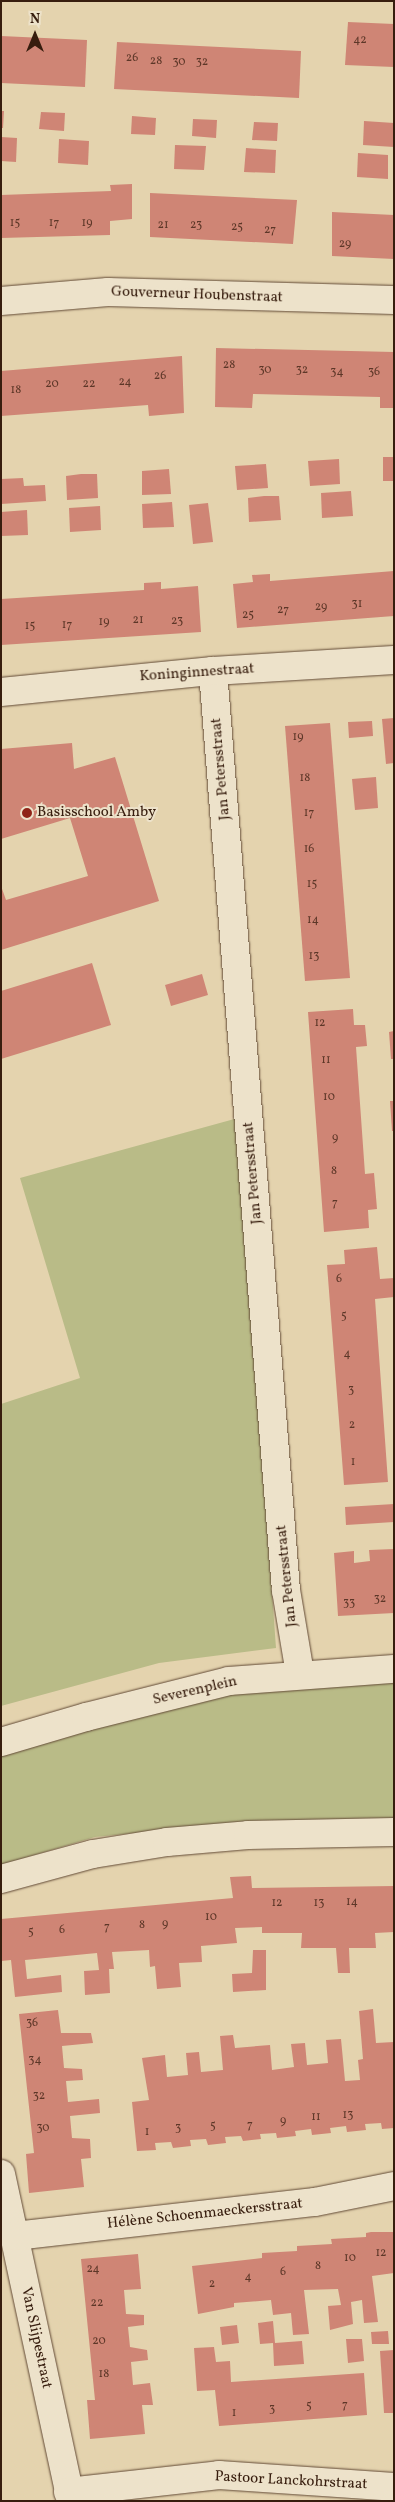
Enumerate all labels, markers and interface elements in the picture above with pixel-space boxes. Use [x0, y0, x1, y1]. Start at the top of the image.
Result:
north arrow [10, 10, 60, 60]
text: N [30, 10, 40, 29]
house number: 42 [353, 34, 367, 48]
house number: 26 [126, 52, 138, 66]
house number: 28 [150, 55, 162, 69]
house number: 30 [172, 56, 186, 70]
house number: 32 [196, 56, 208, 70]
house number: 15 [10, 217, 20, 231]
house number: 17 [49, 217, 59, 231]
house number: 19 [82, 217, 92, 231]
house number: 21 [157, 219, 169, 233]
house number: 23 [190, 219, 202, 233]
house number: 25 [231, 221, 243, 235]
house number: 27 [264, 224, 276, 238]
house number: 29 [339, 238, 351, 252]
street label: Gouverneur Houbenstraat [111, 283, 283, 307]
house number: 28 [223, 359, 235, 373]
house number: 30 [258, 364, 272, 378]
house number: 32 [296, 364, 308, 378]
house number: 34 [330, 366, 344, 380]
house number: 36 [368, 366, 380, 380]
house number: 26 [154, 370, 166, 384]
house number: 24 [118, 376, 132, 390]
house number: 20 [45, 378, 59, 392]
house number: 22 [83, 378, 95, 392]
house number: 18 [11, 384, 21, 398]
house number: 31 [352, 598, 362, 612]
house number: 29 [315, 601, 327, 615]
house number: 27 [277, 604, 289, 618]
house number: 25 [242, 609, 254, 623]
house number: 21 [132, 614, 144, 628]
house number: 23 [171, 615, 183, 629]
house number: 19 [99, 616, 109, 630]
house number: 17 [62, 619, 72, 633]
house number: 15 [25, 620, 35, 634]
street label: Koninginnestraat [139, 660, 255, 686]
street label: Jan Petersstraat [208, 717, 234, 821]
house number: 19 [293, 731, 303, 745]
house number: 18 [300, 772, 310, 786]
place label: Basisschool Amby [37, 804, 156, 822]
marker: Basisschool Amby [21, 807, 33, 819]
house number: 17 [304, 807, 314, 821]
house number: 16 [304, 843, 314, 857]
house number: 15 [307, 878, 317, 892]
house number: 14 [307, 914, 319, 928]
house number: 13 [309, 950, 319, 964]
house number: 12 [314, 1017, 326, 1031]
house number: 11 [321, 1054, 331, 1068]
house number: 10 [323, 1091, 335, 1105]
street label: Jan Petersstraat [240, 1121, 266, 1225]
house number: 9 [332, 1132, 338, 1146]
house number: 8 [331, 1165, 337, 1179]
house number: 7 [332, 1197, 338, 1211]
house number: 6 [336, 1273, 342, 1287]
house number: 5 [341, 1310, 347, 1324]
house number: 4 [343, 1348, 351, 1362]
house number: 3 [348, 1384, 354, 1398]
house number: 2 [349, 1419, 355, 1433]
house number: 1 [351, 1456, 355, 1470]
street label: Jan Petersstraat [273, 1524, 301, 1628]
house number: 32 [374, 1593, 386, 1607]
house number: 33 [343, 1597, 355, 1611]
street label: Severenplein [151, 1673, 239, 1709]
house number: 14 [346, 1896, 358, 1910]
house number: 12 [271, 1897, 283, 1911]
house number: 13 [314, 1897, 324, 1911]
house number: 10 [205, 1911, 217, 1925]
house number: 9 [162, 1918, 168, 1932]
house number: 8 [139, 1919, 145, 1933]
house number: 7 [104, 1921, 110, 1935]
house number: 6 [59, 1924, 65, 1938]
house number: 5 [28, 1926, 34, 1940]
house number: 36 [26, 2017, 38, 2031]
house number: 34 [28, 2054, 42, 2068]
house number: 32 [33, 2090, 45, 2104]
house number: 13 [343, 2109, 353, 2123]
house number: 11 [311, 2111, 321, 2125]
house number: 9 [280, 2115, 286, 2129]
house number: 7 [247, 2119, 253, 2133]
house number: 5 [210, 2120, 216, 2134]
house number: 30 [36, 2122, 50, 2136]
house number: 3 [175, 2122, 181, 2136]
house number: 1 [145, 2126, 149, 2140]
street label: Hélène Schoenmaeckersstraat [106, 2195, 304, 2233]
house number: 12 [375, 2247, 387, 2261]
house number: 10 [344, 2252, 356, 2266]
house number: 8 [315, 2260, 321, 2274]
house number: 24 [86, 2263, 100, 2277]
house number: 6 [280, 2266, 286, 2280]
house number: 4 [244, 2271, 252, 2285]
house number: 2 [209, 2278, 215, 2292]
street label: Van Slijpestraat [16, 2286, 56, 2390]
house number: 22 [91, 2297, 103, 2311]
house number: 20 [92, 2335, 106, 2349]
house number: 18 [99, 2368, 109, 2382]
house number: 7 [342, 2399, 348, 2413]
house number: 5 [306, 2400, 312, 2414]
house number: 3 [269, 2403, 275, 2417]
house number: 1 [232, 2407, 236, 2421]
street label: Pastoor Lanckohrstraat [214, 2468, 368, 2494]

